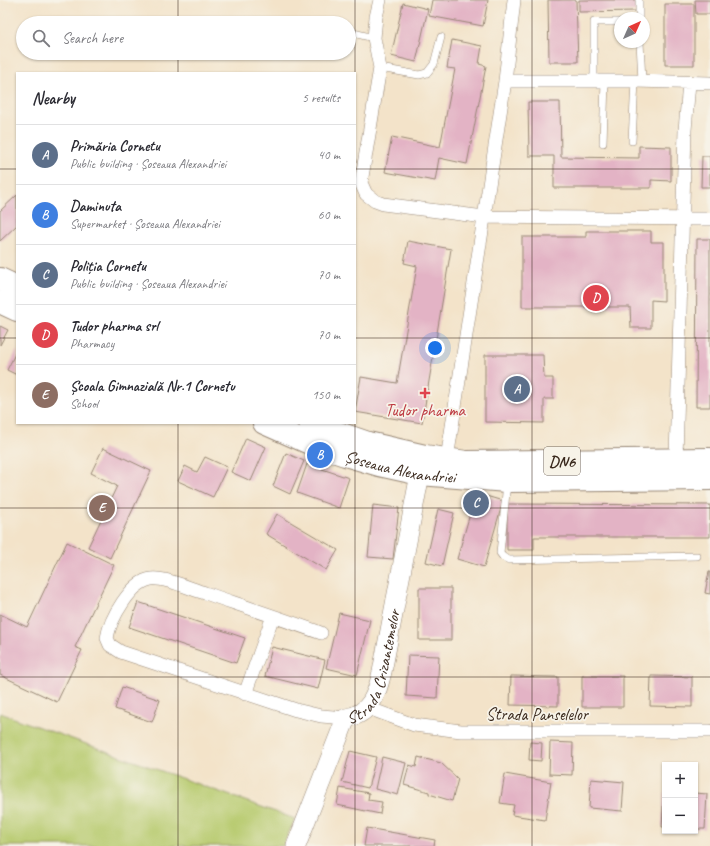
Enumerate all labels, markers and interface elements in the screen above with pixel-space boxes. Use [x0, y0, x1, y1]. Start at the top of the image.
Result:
north arrow [614, 12, 650, 48]
search box [16, 16, 356, 60]
icon: search [30, 27, 52, 49]
text: Search here [62, 29, 123, 48]
text: Nearby [32, 88, 75, 109]
text: 5 results [302, 90, 340, 106]
text: Primăria Cornetu [70, 137, 160, 156]
text: A [42, 147, 48, 163]
text: 40 m [318, 147, 340, 163]
text: Public building · Șoseaua Alexandriei [70, 156, 226, 172]
text: Daminuta [70, 197, 121, 216]
text: B [42, 207, 48, 223]
text: 60 m [318, 207, 340, 223]
text: Supermarket · Șoseaua Alexandriei [70, 216, 220, 232]
text: Poliția Cornetu [70, 257, 146, 276]
text: C [42, 267, 48, 283]
text: 70 m [318, 267, 340, 283]
text: Public building · Șoseaua Alexandriei [70, 276, 226, 292]
pin: D [583, 283, 609, 313]
text: Tudor pharma srl [70, 317, 158, 336]
text: D [41, 327, 49, 343]
text: 70 m [318, 327, 340, 343]
text: Pharmacy [70, 336, 114, 352]
your location [425, 338, 445, 358]
pin: A [504, 374, 530, 404]
text: Școala Gimnazială Nr.1 Cornetu [70, 377, 235, 396]
text: E [42, 387, 48, 403]
text: 150 m [312, 387, 340, 403]
marker: Tudor pharma [420, 388, 430, 398]
text: School [70, 396, 98, 412]
place label: Tudor pharma [385, 400, 466, 421]
pin: B [307, 440, 333, 470]
street label: Șoseaua Alexandriei [342, 446, 458, 488]
road number: DN6 [544, 447, 580, 475]
pin: C [463, 488, 489, 518]
pin: E [89, 493, 115, 523]
street label: Strada Crizantemelor [344, 606, 405, 729]
street label: Strada Panselelor [486, 704, 590, 725]
map controls [662, 762, 698, 834]
button: + [662, 762, 698, 798]
button: − [662, 798, 698, 834]

